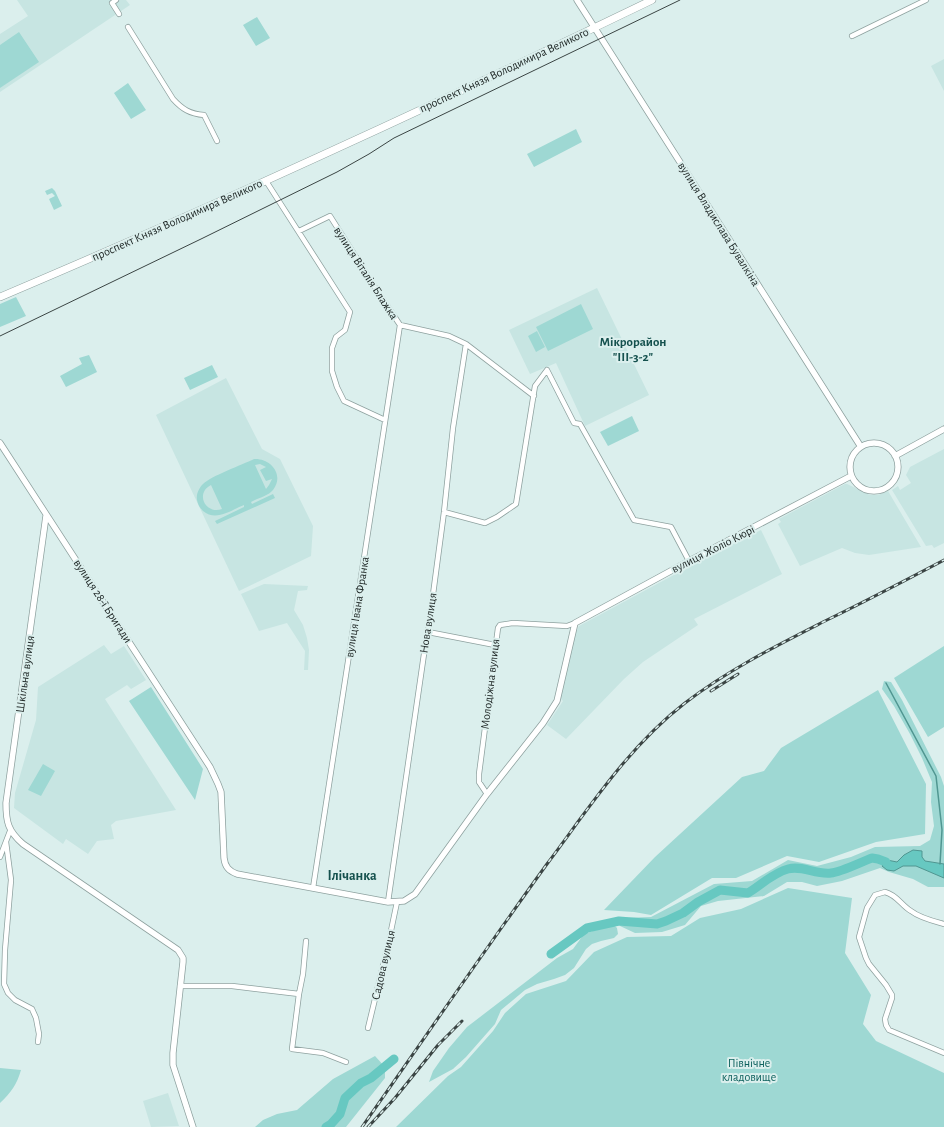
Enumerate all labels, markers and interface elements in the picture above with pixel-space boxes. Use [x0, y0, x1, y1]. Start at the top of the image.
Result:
street label: проспект Князя Володимира Великого [418, 25, 591, 115]
street label: вулиця Владислава Бувалкіна [675, 160, 762, 289]
street label: проспект Князя Володимира Великого [90, 177, 264, 263]
street label: вулиця Віталія Блажка [331, 225, 401, 322]
district label: Мікрорайон "ІІІ-3-2" [600, 336, 666, 364]
street label: вулиця Жоліо Кюрі [670, 523, 757, 576]
street label: вулиця Івана Франка [343, 555, 372, 658]
street label: вулиця 28-ї Бригади [71, 557, 134, 645]
street label: Нова вулиця [417, 592, 440, 654]
street label: Шкільна вулиця [14, 635, 37, 714]
street label: Молодіжна вулиця [478, 638, 503, 730]
district label: Ілічанка [327, 869, 377, 883]
street label: Садова вулиця [369, 929, 398, 1001]
park label: Північне кладовище [722, 1057, 776, 1083]

